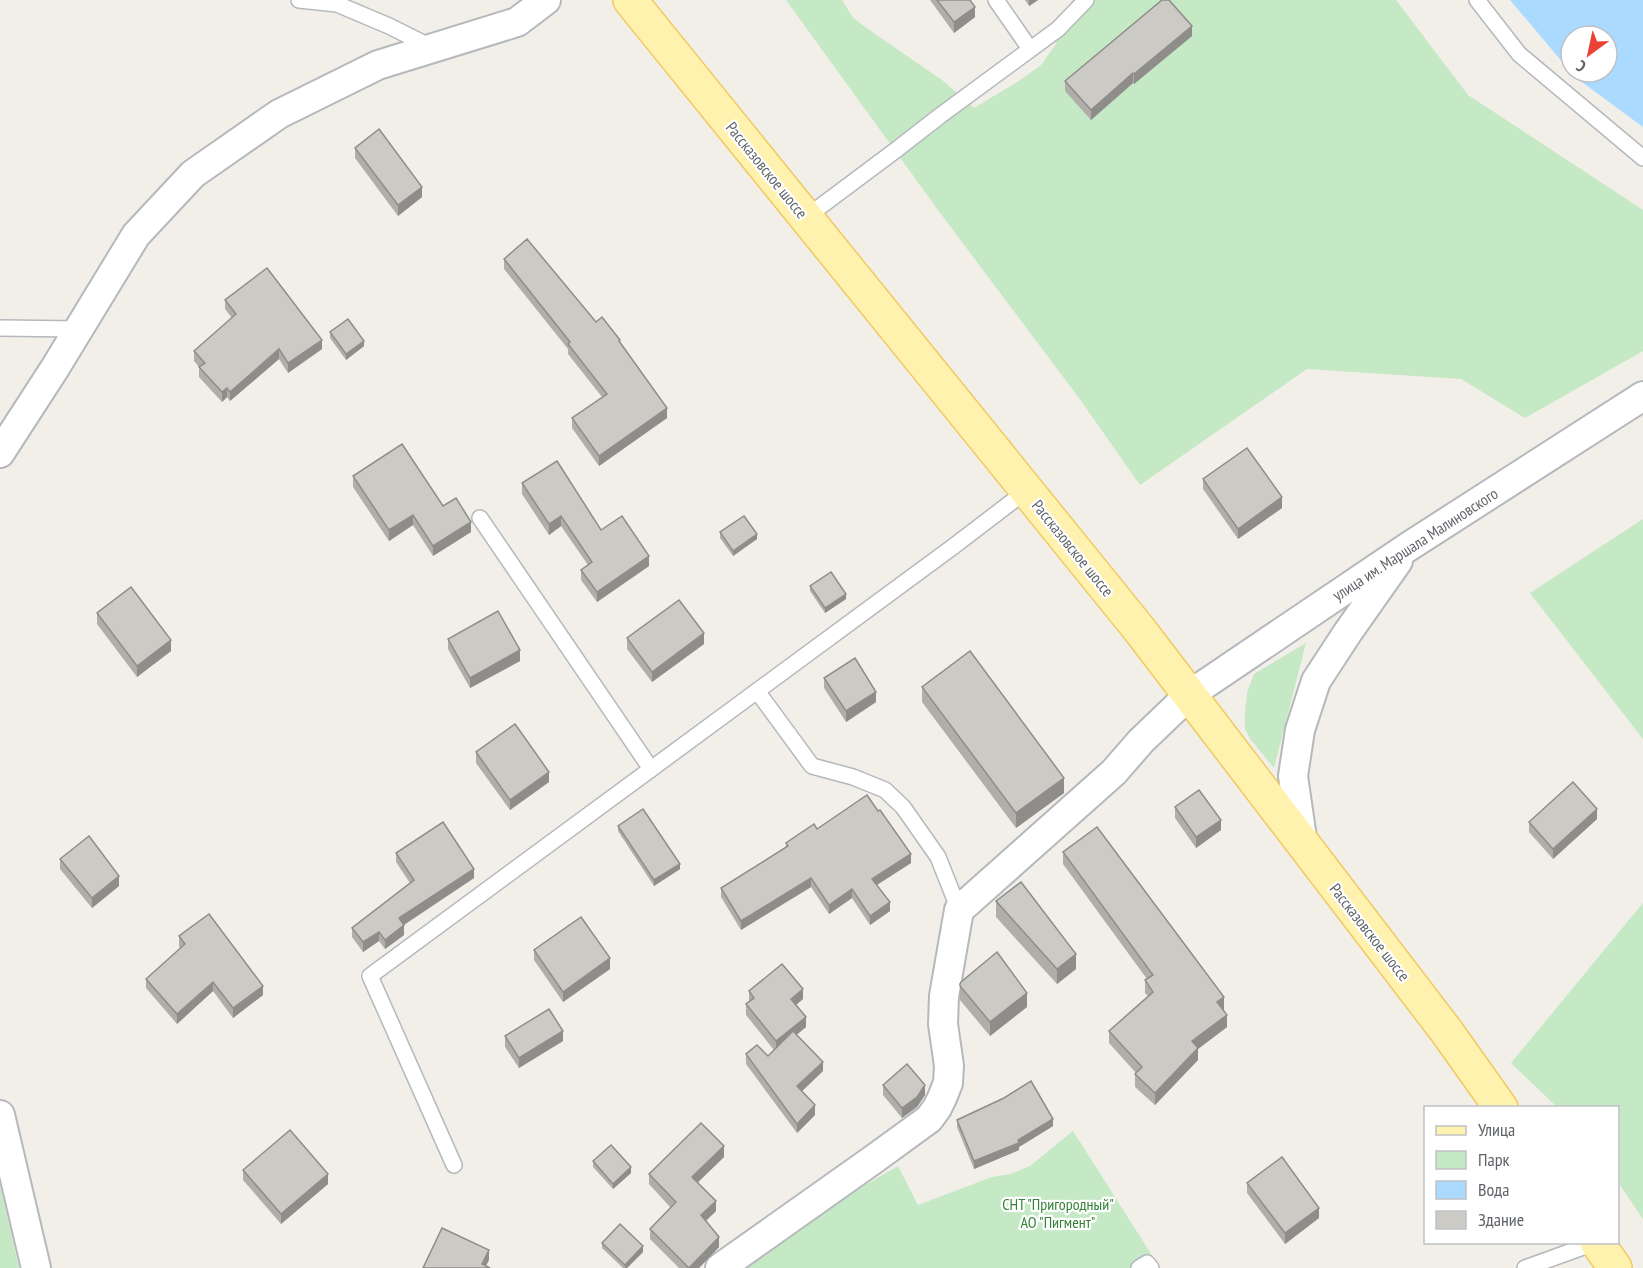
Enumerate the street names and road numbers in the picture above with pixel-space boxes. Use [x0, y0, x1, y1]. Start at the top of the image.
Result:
street label: Рассказовское шоссе [722, 118, 812, 222]
street label: улица им. Маршала Малиновского [1329, 483, 1501, 605]
street label: Рассказовское шоссе [1028, 496, 1118, 600]
street label: Рассказовское шоссе [1326, 879, 1414, 985]

